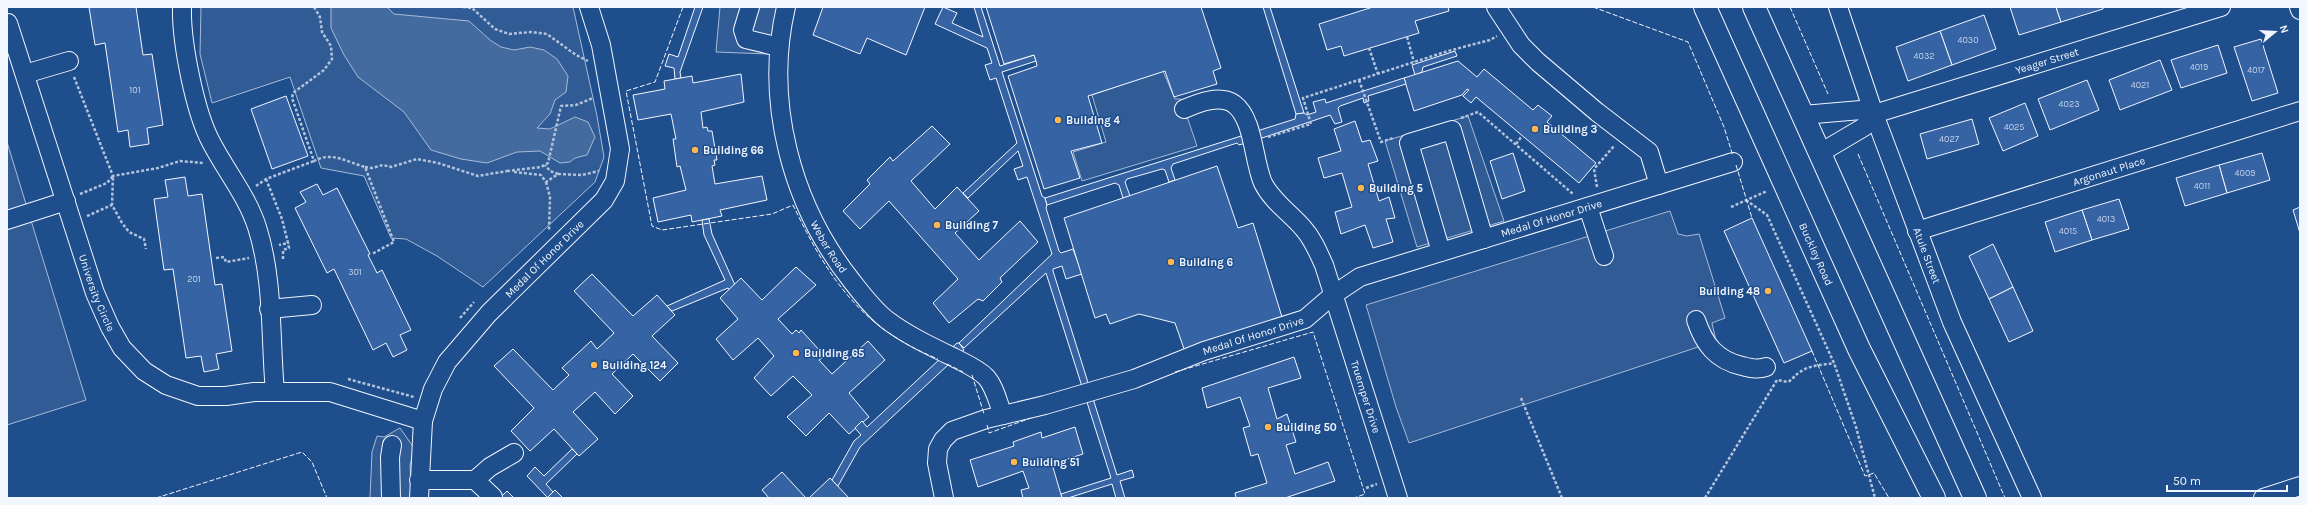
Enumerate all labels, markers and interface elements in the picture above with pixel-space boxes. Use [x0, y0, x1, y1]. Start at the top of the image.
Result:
north arrow [2255, 12, 2295, 52]
text: N [2277, 23, 2291, 35]
house number: 4030 [1957, 35, 1979, 45]
street label: Yeager Street [2014, 45, 2080, 77]
house number: 4032 [1914, 51, 1934, 61]
house number: 4019 [2190, 62, 2208, 72]
house number: 4017 [2247, 65, 2266, 75]
house number: 4021 [2131, 80, 2149, 90]
house number: 101 [129, 85, 141, 95]
house number: 4023 [2059, 99, 2079, 109]
place label: Building 4 [1066, 114, 1120, 127]
marker: Building 4 [1053, 115, 1063, 125]
house number: 4025 [2004, 122, 2024, 132]
place label: Building 3 [1543, 123, 1597, 136]
marker: Building 3 [1530, 124, 1540, 134]
house number: 4027 [1939, 134, 1960, 144]
place label: Building 66 [703, 144, 764, 157]
marker: Building 66 [690, 145, 700, 155]
street label: Argonaut Place [2071, 154, 2147, 189]
house number: 4009 [2235, 168, 2255, 178]
house number: 4011 [2194, 181, 2210, 191]
place label: Building 5 [1369, 182, 1423, 195]
marker: Building 5 [1356, 183, 1366, 193]
street label: Medal Of Honor Drive [1499, 197, 1604, 240]
house number: 4013 [2097, 214, 2115, 224]
street label: Medal Of Honor Drive [503, 217, 587, 301]
street label: Weber Road [808, 219, 850, 276]
place label: Building 7 [945, 219, 998, 232]
marker: Building 7 [932, 220, 942, 230]
street label: Buckley Road [1796, 221, 1836, 288]
street label: Atule Street [1910, 226, 1943, 285]
house number: 4015 [2059, 226, 2077, 236]
street label: University Circle [76, 253, 117, 334]
place label: Building 6 [1179, 256, 1233, 269]
marker: Building 6 [1166, 257, 1176, 267]
house number: 301 [348, 267, 362, 277]
house number: 201 [187, 274, 201, 284]
place label: Building 48 [1699, 285, 1760, 298]
marker: Building 48 [1763, 286, 1773, 296]
street label: Medal Of Honor Drive [1201, 314, 1306, 358]
place label: Building 65 [804, 347, 864, 360]
marker: Building 65 [791, 348, 801, 358]
place label: Building 124 [602, 359, 667, 372]
street label: Truemper Drive [1348, 359, 1383, 435]
marker: Building 124 [589, 360, 599, 370]
place label: Building 50 [1276, 421, 1337, 434]
marker: Building 50 [1263, 422, 1273, 432]
place label: Building 51 [1022, 456, 1080, 469]
marker: Building 51 [1009, 457, 1019, 467]
scale bar [2167, 467, 2287, 493]
text: 50 m [2173, 474, 2201, 488]

